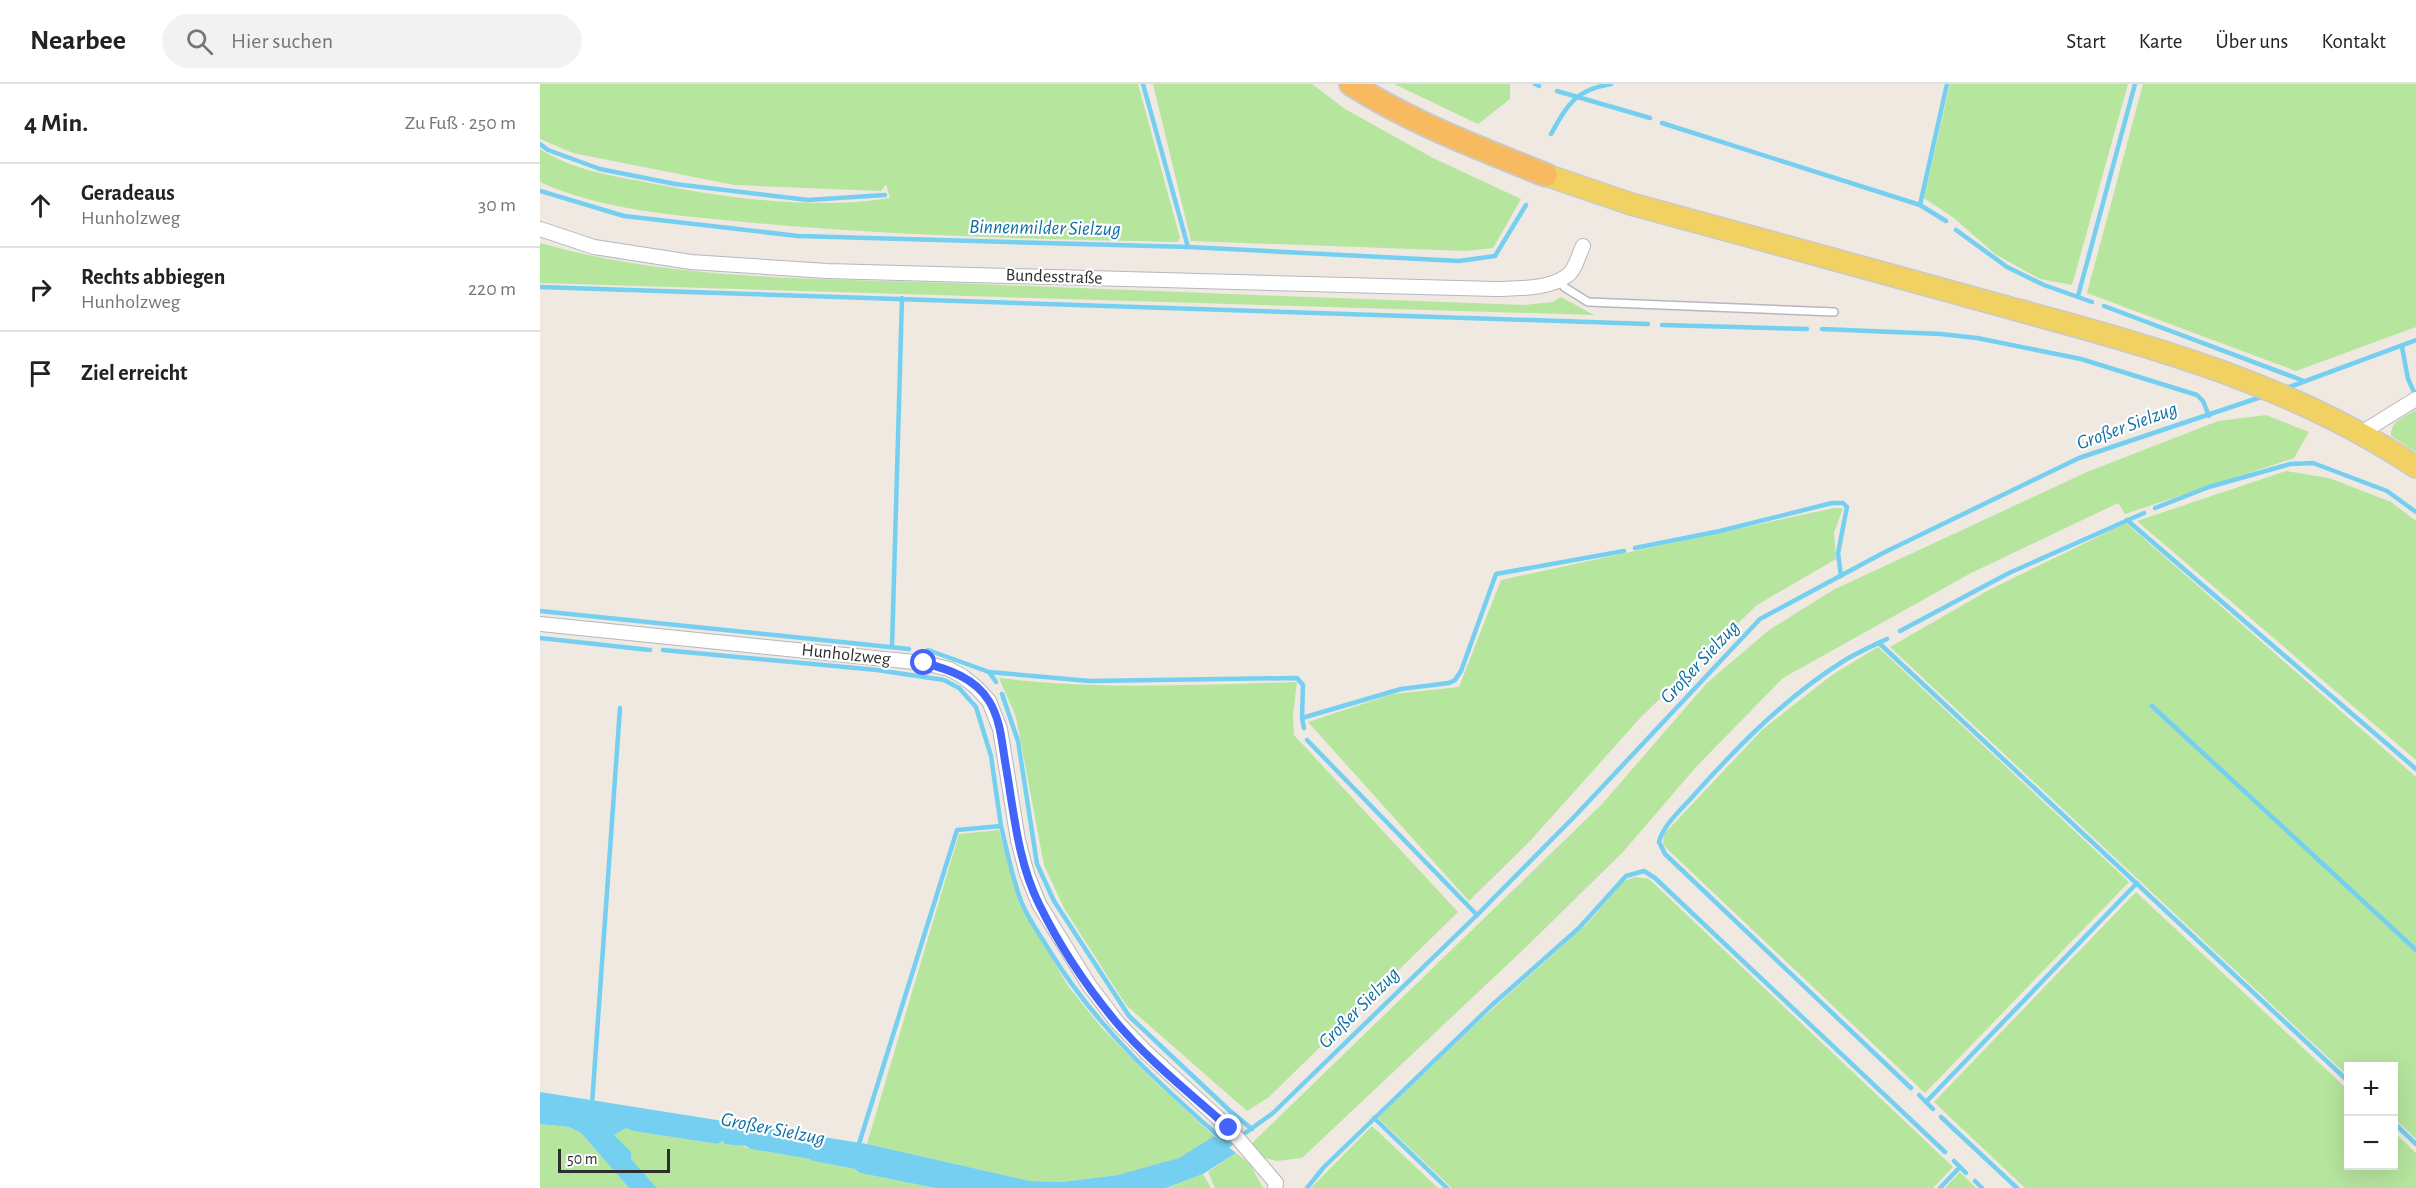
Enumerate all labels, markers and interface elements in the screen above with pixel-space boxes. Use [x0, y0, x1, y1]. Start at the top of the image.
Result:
search box [162, 14, 582, 68]
icon: search [183, 25, 216, 58]
text: Nearbee [30, 27, 126, 55]
text: Hier suchen [231, 30, 333, 52]
text: Start [2066, 31, 2106, 52]
text: Karte [2139, 31, 2182, 52]
text: Über uns [2215, 31, 2288, 52]
text: Kontakt [2321, 31, 2386, 52]
text: 4 Min. [24, 110, 88, 136]
text: Zu Fuß · 250 m [405, 113, 516, 133]
text: Geradeaus [81, 182, 175, 204]
icon: ahead [24, 189, 57, 222]
text: 30 m [478, 195, 516, 215]
text: Hunholzweg [81, 208, 180, 228]
water label: Binnenmilder Sielzug [969, 217, 1121, 239]
text: Rechts abbiegen [81, 266, 225, 288]
street label: Bundesstraße [1005, 266, 1103, 288]
icon: right [24, 273, 57, 306]
text: 220 m [468, 279, 516, 299]
text: Hunholzweg [81, 292, 180, 312]
icon: arrive [24, 357, 57, 390]
text: Ziel erreicht [81, 362, 188, 384]
water label: Großer Sielzug [2074, 399, 2180, 453]
water label: Großer Sielzug [1657, 617, 1743, 707]
street label: Hunholzweg [801, 641, 892, 669]
route start [910, 649, 936, 675]
water label: Großer Sielzug [1315, 964, 1403, 1052]
map controls [2344, 1062, 2398, 1170]
button: + [2344, 1062, 2398, 1116]
water label: Großer Sielzug [719, 1109, 827, 1149]
route end [1215, 1114, 1241, 1140]
button: − [2344, 1116, 2398, 1170]
scale bar [558, 1146, 670, 1174]
text: 50 m [567, 1151, 598, 1167]

